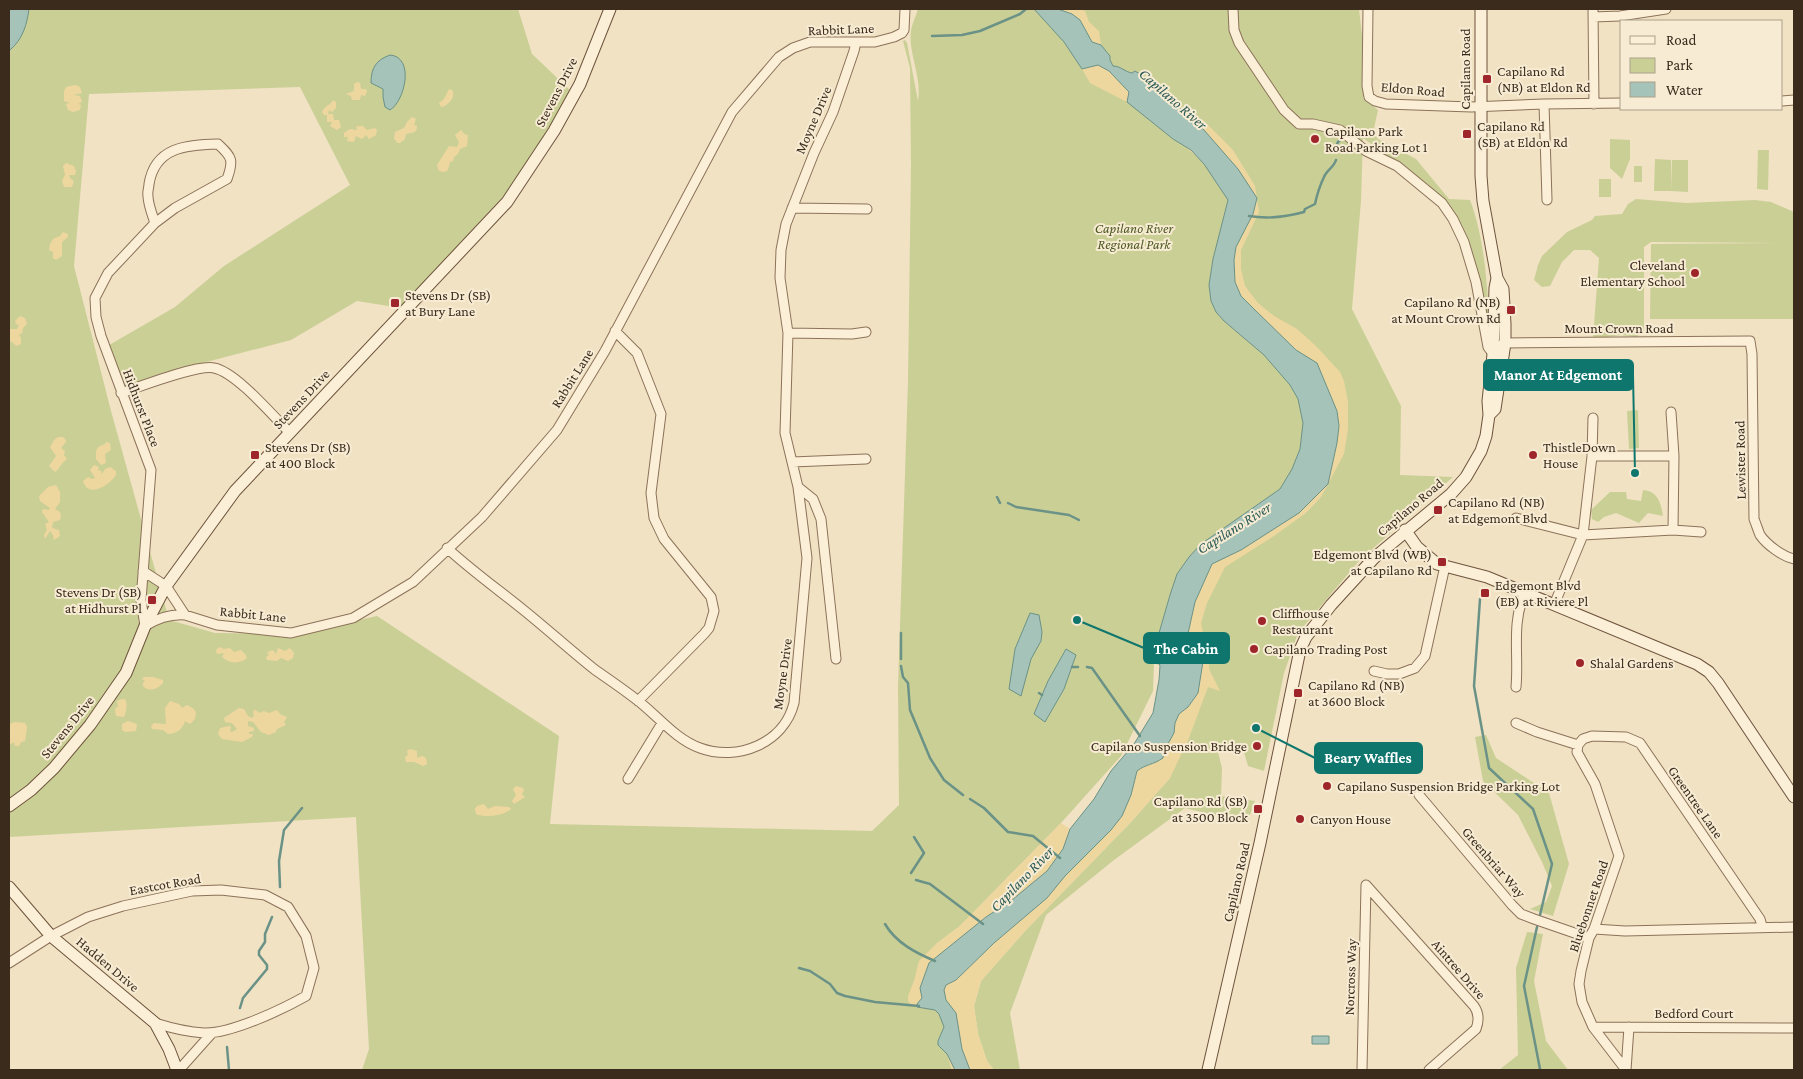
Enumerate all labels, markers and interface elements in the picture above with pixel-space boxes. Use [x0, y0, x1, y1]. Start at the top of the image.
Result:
street label: Rabbit Lane [807, 20, 875, 38]
legend [1620, 20, 1783, 110]
street label: Capilano Road [1457, 28, 1473, 110]
text: Road [1666, 32, 1697, 48]
street label: Stevens Drive [532, 55, 580, 129]
text: Park [1666, 57, 1693, 73]
place label: Capilano Rd (NB) at Eldon Rd [1497, 63, 1591, 96]
water label: Capilano River [1135, 65, 1210, 134]
marker: Capilano Rd (NB) at Eldon Rd [1481, 73, 1493, 85]
street label: Eldon Road [1380, 78, 1446, 100]
text: Water [1666, 82, 1703, 98]
street label: Moyne Drive [792, 84, 834, 156]
place label: Capilano Rd (SB) at Eldon Rd [1477, 118, 1569, 151]
place label: Capilano Park Road Parking Lot 1 [1325, 123, 1428, 155]
marker: Capilano Rd (SB) at Eldon Rd [1461, 128, 1473, 140]
marker: Capilano Park Road Parking Lot 1 [1309, 133, 1321, 145]
park label: Capilano River Regional Park [1095, 220, 1174, 252]
place label: Cleveland Elementary School [1580, 257, 1686, 289]
marker: Cleveland Elementary School [1689, 267, 1701, 279]
place label: Stevens Dr (SB) at Bury Lane [405, 287, 491, 319]
place label: Capilano Rd (NB) at Mount Crown Rd [1391, 294, 1502, 326]
marker: Stevens Dr (SB) at Bury Lane [389, 297, 401, 309]
marker: Capilano Rd (NB) at Mount Crown Rd [1505, 304, 1517, 316]
street label: Mount Crown Road [1564, 320, 1674, 336]
street label: Rabbit Lane [548, 346, 596, 410]
callout: Manor At Edgemont [1484, 360, 1633, 390]
street label: Stevens Drive [269, 366, 333, 432]
street label: Hidhurst Place [120, 367, 164, 449]
text: Manor At Edgemont [1494, 367, 1623, 383]
street label: Lewister Road [1731, 420, 1749, 500]
place label: Stevens Dr (SB) at 400 Block [265, 439, 351, 471]
place label: ThistleDown House [1543, 439, 1616, 471]
marker: Stevens Dr (SB) at 400 Block [249, 449, 261, 461]
marker: ThistleDown House [1527, 449, 1539, 461]
street label: Capilano Road [1374, 474, 1447, 539]
place label: Capilano Rd (NB) at Edgemont Blvd [1448, 494, 1548, 526]
water label: Capilano River [1194, 499, 1275, 558]
marker: Capilano Rd (NB) at Edgemont Blvd [1432, 504, 1444, 516]
place label: Edgemont Blvd (WB) at Capilano Rd [1314, 546, 1433, 578]
marker: Edgemont Blvd (WB) at Capilano Rd [1436, 556, 1448, 568]
place label: Edgemont Blvd (EB) at Riviere Pl [1495, 577, 1589, 610]
place label: Stevens Dr (SB) at Hidhurst Pl [56, 584, 142, 616]
marker: Edgemont Blvd (EB) at Riviere Pl [1479, 587, 1491, 599]
marker: Stevens Dr (SB) at Hidhurst Pl [146, 594, 158, 606]
street label: Rabbit Lane [219, 603, 287, 625]
place label: Cliffhouse Restaurant [1272, 605, 1333, 637]
marker: Cliffhouse Restaurant [1256, 615, 1268, 627]
callout: The Cabin [1144, 633, 1229, 663]
street label: Moyne Drive [769, 637, 795, 711]
text: The Cabin [1154, 641, 1219, 657]
place label: Capilano Trading Post [1264, 641, 1388, 657]
marker: Capilano Trading Post [1248, 643, 1260, 655]
place label: Shalal Gardens [1590, 655, 1674, 671]
marker: Shalal Gardens [1574, 657, 1586, 669]
place label: Capilano Rd (NB) at 3600 Block [1308, 677, 1405, 709]
marker: Capilano Rd (NB) at 3600 Block [1292, 687, 1304, 699]
street label: Stevens Drive [37, 693, 97, 761]
place label: Capilano Suspension Bridge [1091, 738, 1247, 754]
marker: Capilano Suspension Bridge [1251, 740, 1263, 752]
callout: Beary Waffles [1315, 743, 1422, 773]
text: Beary Waffles [1324, 750, 1412, 766]
street label: Greentree Lane [1665, 763, 1727, 841]
place label: Capilano Suspension Bridge Parking Lot [1337, 778, 1560, 794]
marker: Capilano Suspension Bridge Parking Lot [1321, 780, 1333, 792]
place label: Capilano Rd (SB) at 3500 Block [1154, 793, 1248, 825]
marker: Capilano Rd (SB) at 3500 Block [1252, 803, 1264, 815]
place label: Canyon House [1310, 811, 1391, 827]
marker: Canyon House [1294, 813, 1306, 825]
street label: Greenbriar Way [1459, 823, 1529, 901]
street label: Capilano Road [1219, 840, 1253, 923]
water label: Capilano River [987, 843, 1058, 915]
street label: Bluebonnet Road [1565, 858, 1611, 954]
street label: Eastcot Road [128, 870, 203, 898]
street label: Hadden Drive [73, 933, 143, 995]
street label: Aintree Drive [1429, 936, 1489, 1002]
street label: Norcross Way [1341, 938, 1359, 1016]
street label: Bedford Court [1654, 1005, 1734, 1021]

